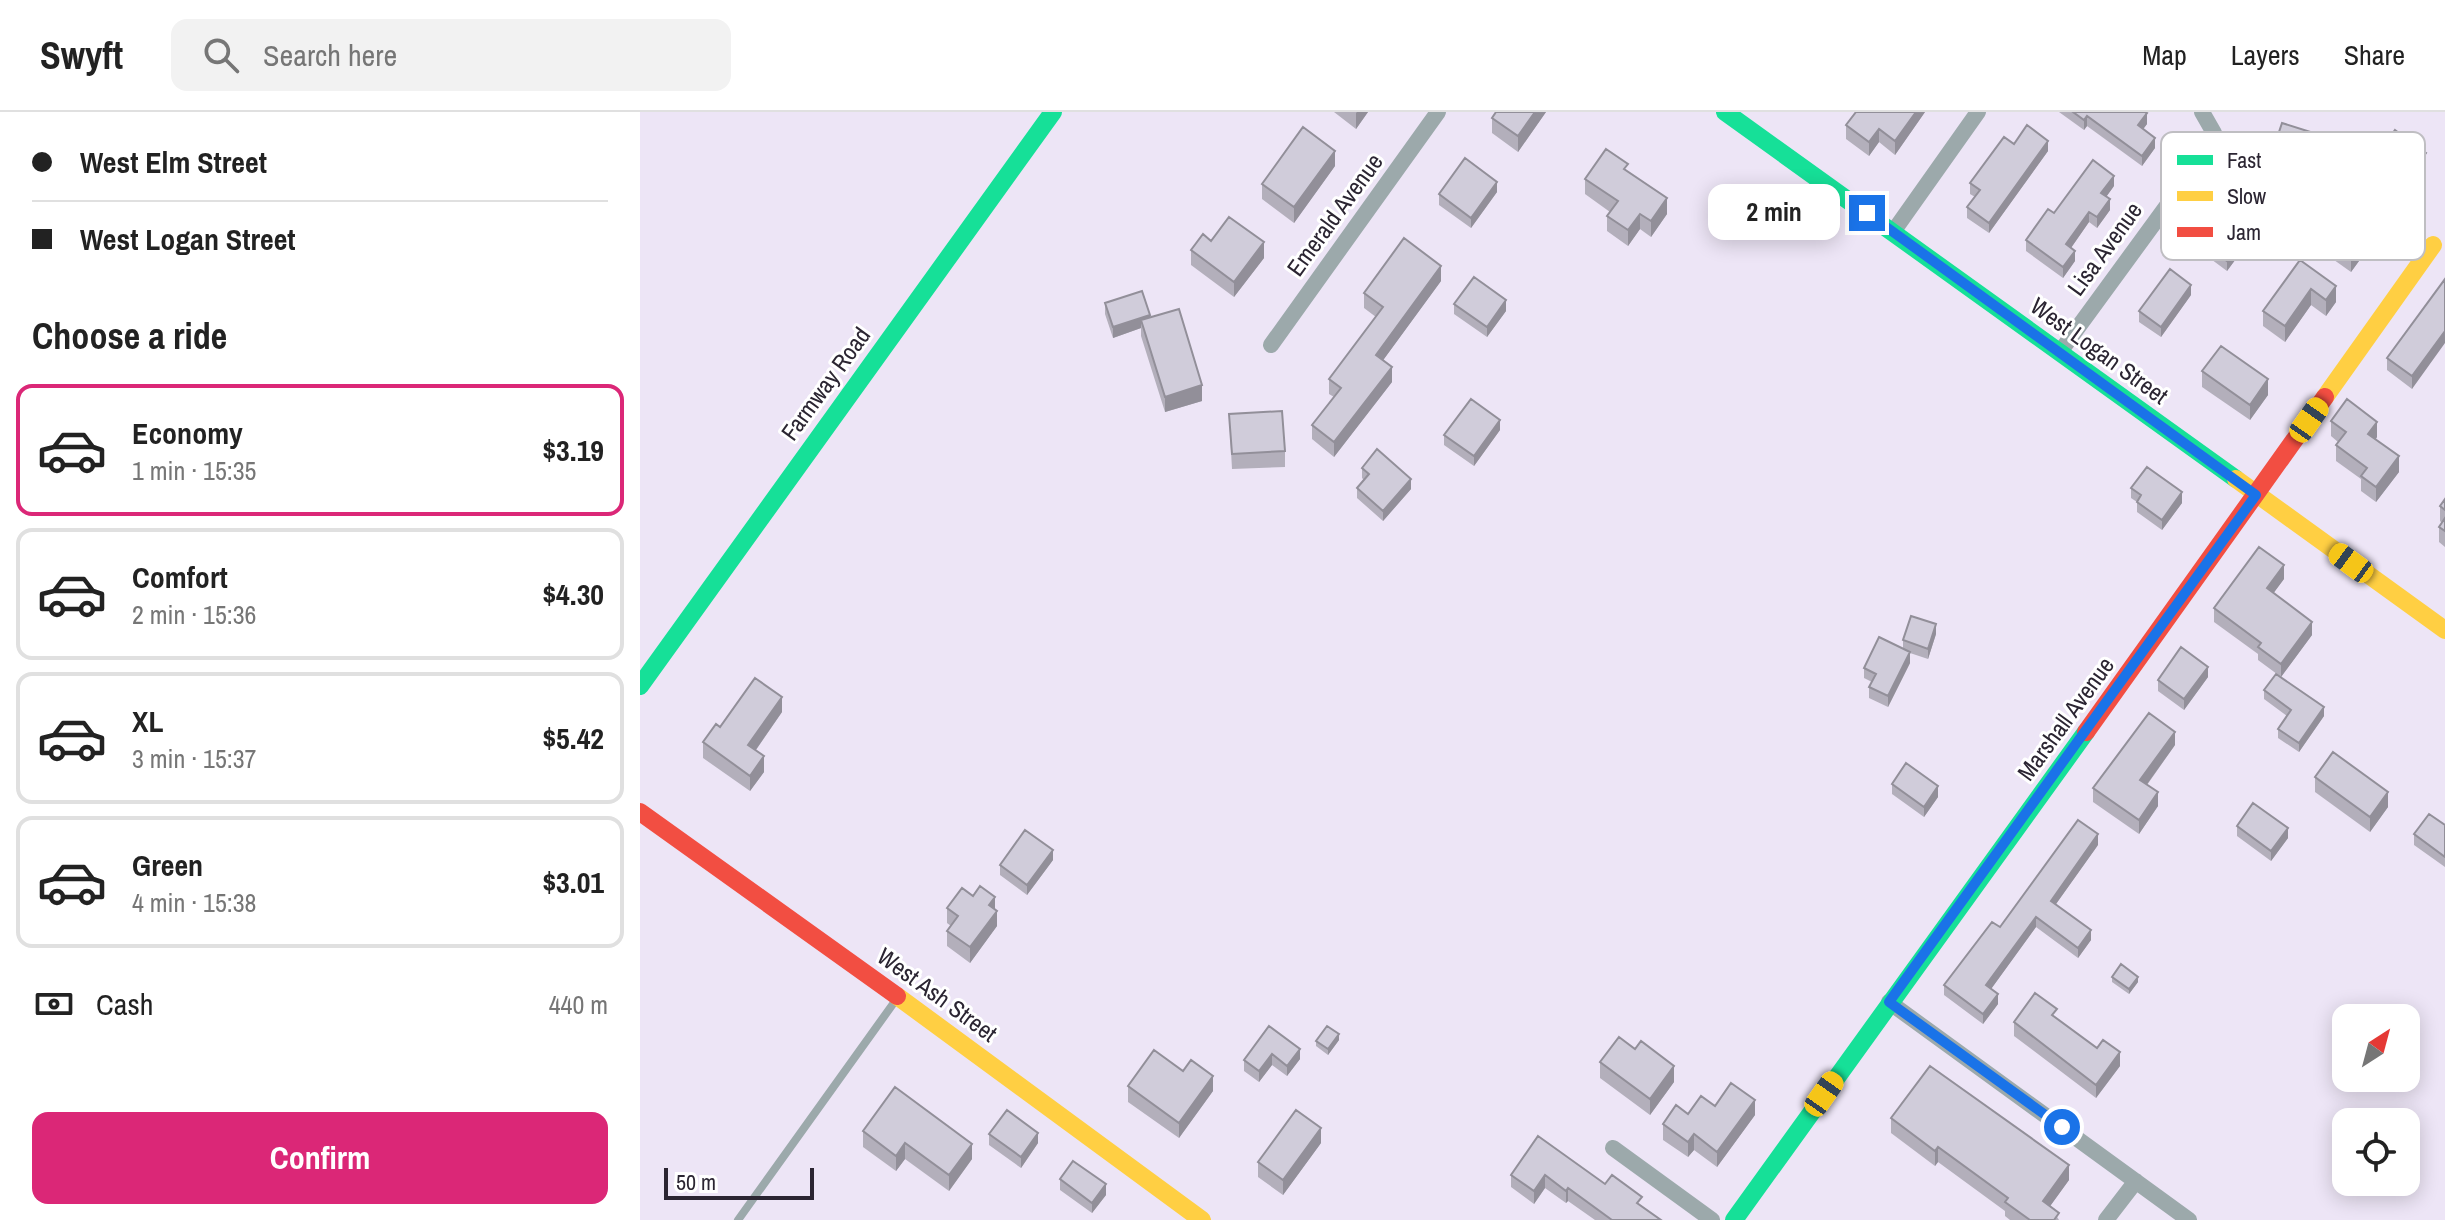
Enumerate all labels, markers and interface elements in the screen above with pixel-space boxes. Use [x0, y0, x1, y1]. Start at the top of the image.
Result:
search box [171, 19, 731, 91]
text: Swyft [40, 30, 123, 81]
icon: search [199, 33, 243, 77]
text: Search here [263, 35, 397, 75]
text: Map [2142, 36, 2187, 74]
text: Layers [2231, 36, 2300, 74]
text: Share [2344, 36, 2405, 74]
legend [2161, 132, 2425, 260]
text: West Elm Street [80, 142, 267, 182]
text: Fast [2227, 145, 2261, 175]
street label: Emerald Avenue [1279, 147, 1389, 282]
text: Slow [2227, 181, 2266, 211]
callout: 2 min [1707, 185, 1839, 241]
text: 2 min [1746, 194, 1802, 229]
route end [1849, 195, 1885, 231]
street label: Lisa Avenue [2060, 195, 2149, 302]
text: Jam [2227, 217, 2261, 247]
text: West Logan Street [80, 219, 296, 259]
street label: West Logan Street [2024, 289, 2175, 411]
text: Choose a ride [32, 312, 227, 360]
street label: Farmway Road [773, 320, 877, 446]
car [2285, 393, 2333, 447]
text: Economy [132, 413, 243, 453]
icon: car [36, 414, 108, 486]
text: $3.19 [542, 430, 604, 470]
text: 1 min · 15:35 [132, 453, 256, 488]
car [2325, 539, 2377, 587]
text: Comfort [132, 557, 228, 597]
icon: car [36, 558, 108, 630]
text: $4.30 [542, 574, 604, 614]
text: 2 min · 15:36 [132, 597, 256, 632]
street label: Marshall Avenue [2010, 650, 2121, 787]
text: XL [132, 701, 163, 741]
icon: car [36, 702, 108, 774]
text: $5.42 [542, 718, 604, 758]
text: 3 min · 15:37 [132, 741, 256, 776]
text: Green [132, 845, 203, 885]
icon: car [36, 846, 108, 918]
text: $3.01 [542, 862, 604, 902]
text: 4 min · 15:38 [132, 885, 256, 920]
street label: West Ash Street [871, 940, 1004, 1049]
icon: cash [32, 982, 76, 1026]
text: Cash [96, 984, 153, 1024]
text: 440 m [549, 987, 608, 1022]
north arrow [2332, 1004, 2420, 1092]
map controls [2332, 1004, 2420, 1196]
car [1800, 1067, 1848, 1121]
button: locate [2332, 1108, 2420, 1196]
route start [2044, 1109, 2080, 1145]
button: Confirm [32, 1112, 608, 1204]
scale bar [664, 1164, 814, 1200]
text: 50 m [676, 1167, 716, 1197]

